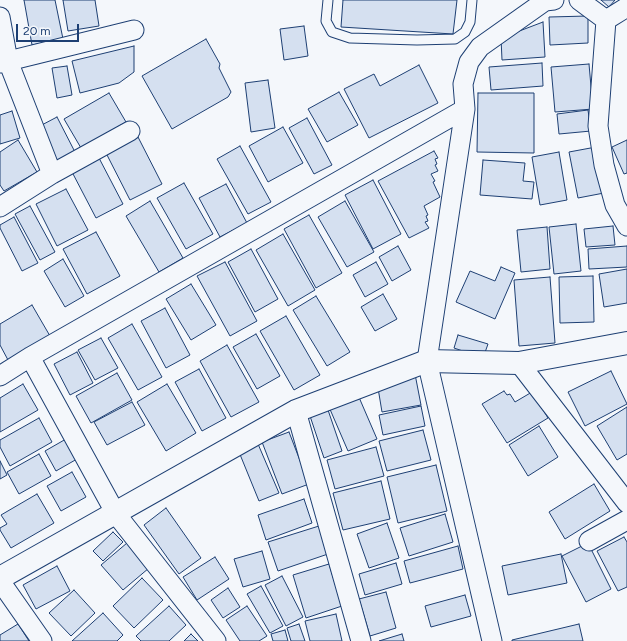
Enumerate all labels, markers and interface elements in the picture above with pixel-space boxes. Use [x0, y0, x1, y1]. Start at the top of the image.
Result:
scale bar [18, 16, 81, 42]
text: 20 m [23, 24, 51, 38]

